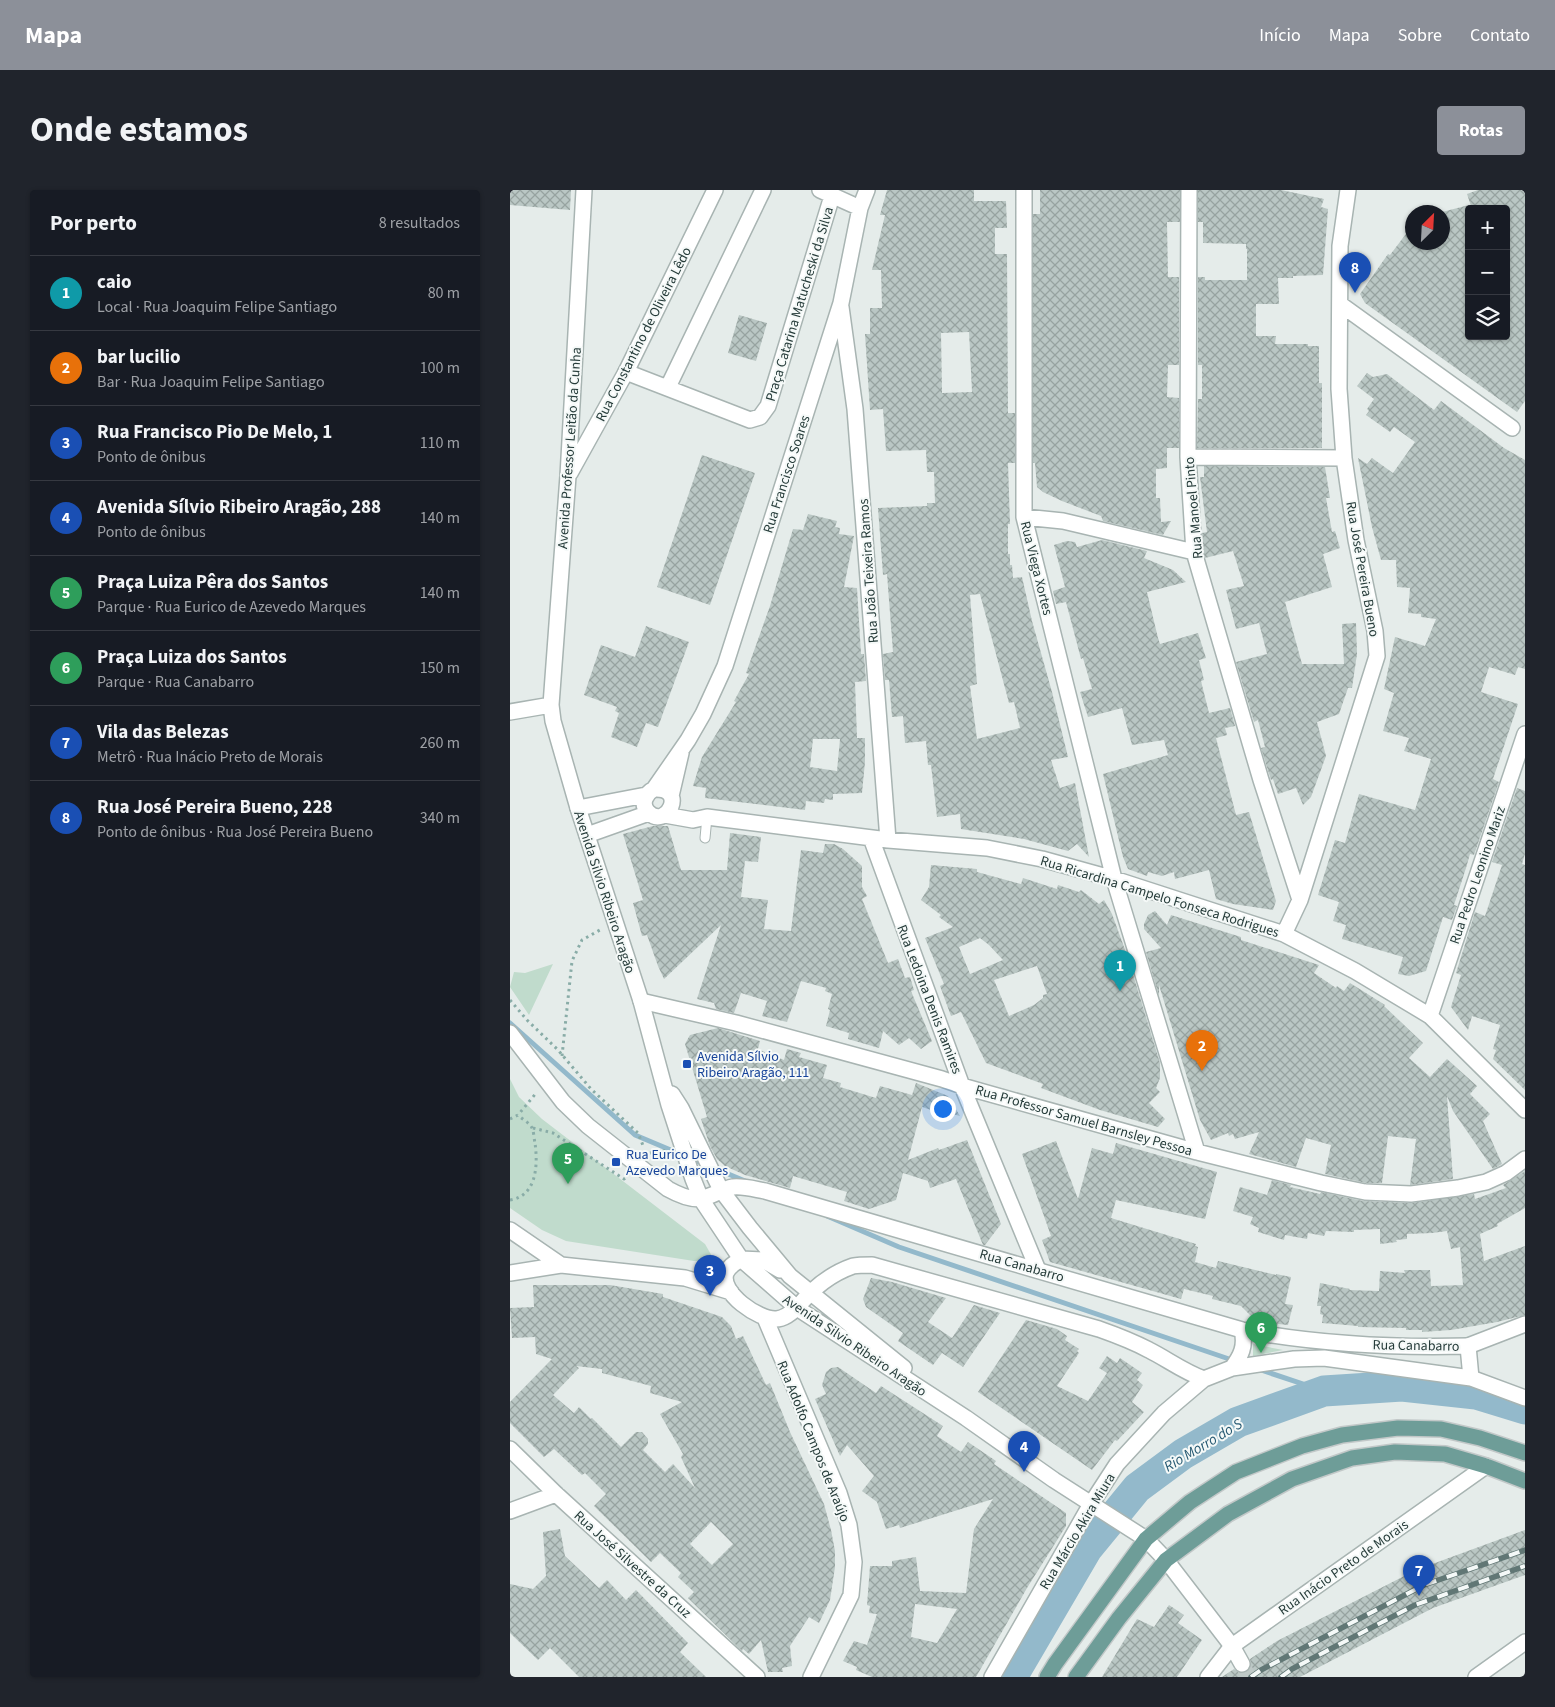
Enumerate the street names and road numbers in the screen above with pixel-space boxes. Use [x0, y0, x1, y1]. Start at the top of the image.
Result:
street label: Praça Catarina Matucheski da Silva [761, 205, 839, 404]
street label: Rua Constantino de Oliveira Lêdo [591, 244, 697, 425]
street label: Avenida Professor Leitão da Cunha [553, 347, 587, 550]
street label: Rua Francisco Soares [758, 413, 815, 536]
street label: Rua Manoel Pinto [1180, 456, 1208, 560]
street label: Rua João Teixeira Ramos [854, 498, 884, 644]
street label: Rua José Pereira Bueno [1340, 500, 1384, 639]
street label: Rua Viega Xortes [1015, 519, 1057, 618]
street label: Rua Pedro Leonino Mariz [1445, 804, 1511, 947]
street label: Avenida Silvio Ribeiro Aragão [568, 808, 640, 976]
street label: Rua Ricardina Campelo Fonseca Rodrigues [1038, 851, 1282, 943]
street label: Rua Ledoina Denis Ramires [891, 922, 967, 1077]
street label: Rua Professor Samuel Barnsley Pessoa [973, 1080, 1195, 1162]
street label: Rua Canabarro [977, 1244, 1066, 1288]
street label: Avenida Silvio Ribeiro Aragão [778, 1290, 930, 1402]
street label: Rua Canabarro [1372, 1335, 1460, 1357]
street label: Rua Adolfo Campos de Araújo [772, 1358, 855, 1525]
street label: Rua Márcio Akira Miura [1035, 1469, 1121, 1594]
street label: Rua José Silvestre da Cruz [569, 1506, 696, 1623]
street label: Rua Inácio Preto de Morais [1275, 1515, 1413, 1620]

